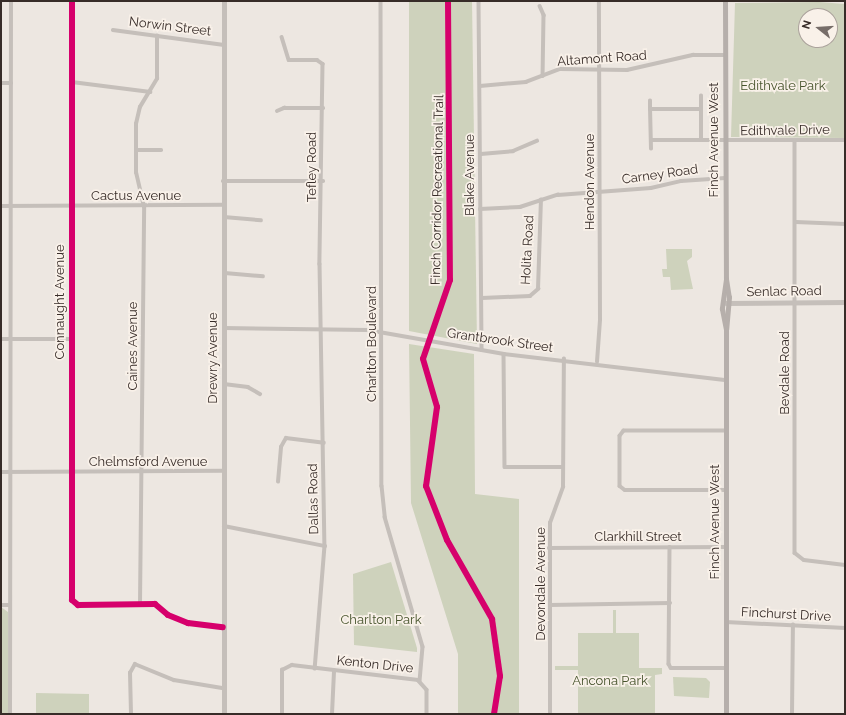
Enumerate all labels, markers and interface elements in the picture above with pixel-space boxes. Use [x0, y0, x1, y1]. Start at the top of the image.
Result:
north arrow [798, 8, 838, 48]
street label: Norwin Street [128, 14, 212, 40]
text: N [800, 19, 814, 31]
street label: Altamont Road [557, 48, 647, 70]
park label: Edithvale Park [740, 78, 826, 94]
street label: Finch Avenue West [706, 82, 722, 198]
street label: Finch Corridor Recreational Trail [429, 94, 447, 286]
street label: Edithvale Drive [740, 122, 830, 140]
street label: Tefley Road [304, 132, 320, 202]
street label: Hendon Avenue [582, 133, 598, 231]
street label: Blake Avenue [462, 134, 478, 216]
street label: Carney Road [621, 162, 699, 188]
street label: Cactus Avenue [91, 188, 181, 204]
street label: Holita Road [518, 215, 538, 285]
street label: Connaught Avenue [52, 244, 68, 360]
street label: Senlac Road [746, 284, 822, 300]
street label: Charlton Boulevard [364, 286, 380, 402]
street label: Caines Avenue [125, 301, 141, 391]
street label: Drewry Avenue [205, 312, 221, 404]
street label: Grantbrook Street [446, 326, 554, 356]
street label: Bevdale Road [777, 331, 793, 415]
street label: Chelmsford Avenue [88, 454, 208, 470]
street label: Dallas Road [306, 463, 322, 535]
street label: Finch Avenue West [707, 464, 723, 580]
street label: Devondale Avenue [533, 527, 549, 641]
street label: Clarkhill Street [594, 529, 682, 545]
street label: Finchurst Drive [741, 605, 831, 625]
park label: Charlton Park [340, 612, 422, 628]
street label: Kenton Drive [336, 653, 414, 677]
park label: Ancona Park [572, 673, 648, 689]

